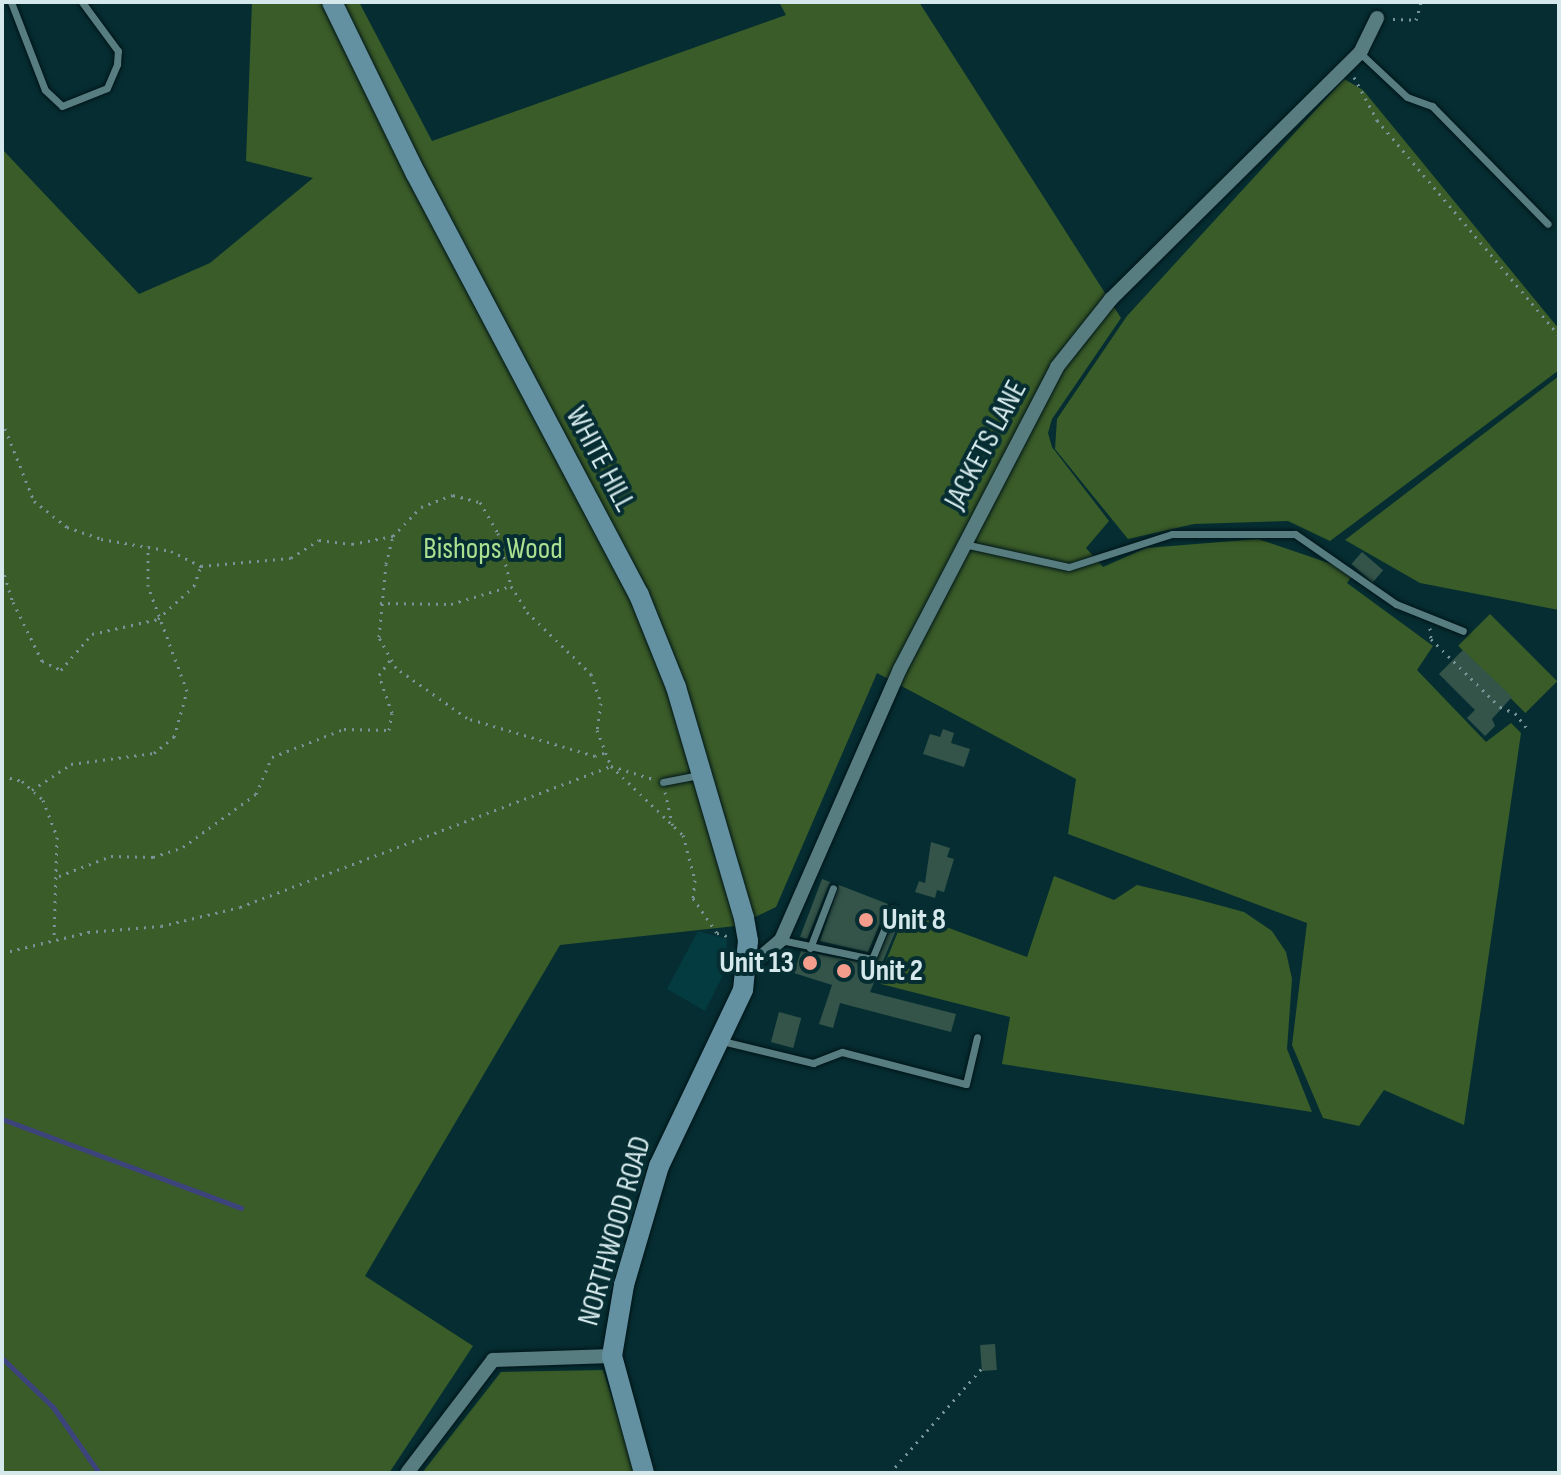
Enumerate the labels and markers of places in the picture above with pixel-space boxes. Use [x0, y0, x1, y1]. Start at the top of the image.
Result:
place label: Unit 8 [882, 902, 946, 938]
marker: Unit 8 [857, 911, 875, 929]
place label: Unit 13 [719, 945, 794, 981]
place label: Unit 2 [860, 953, 923, 989]
marker: Unit 13 [801, 954, 819, 972]
marker: Unit 2 [835, 962, 853, 980]

